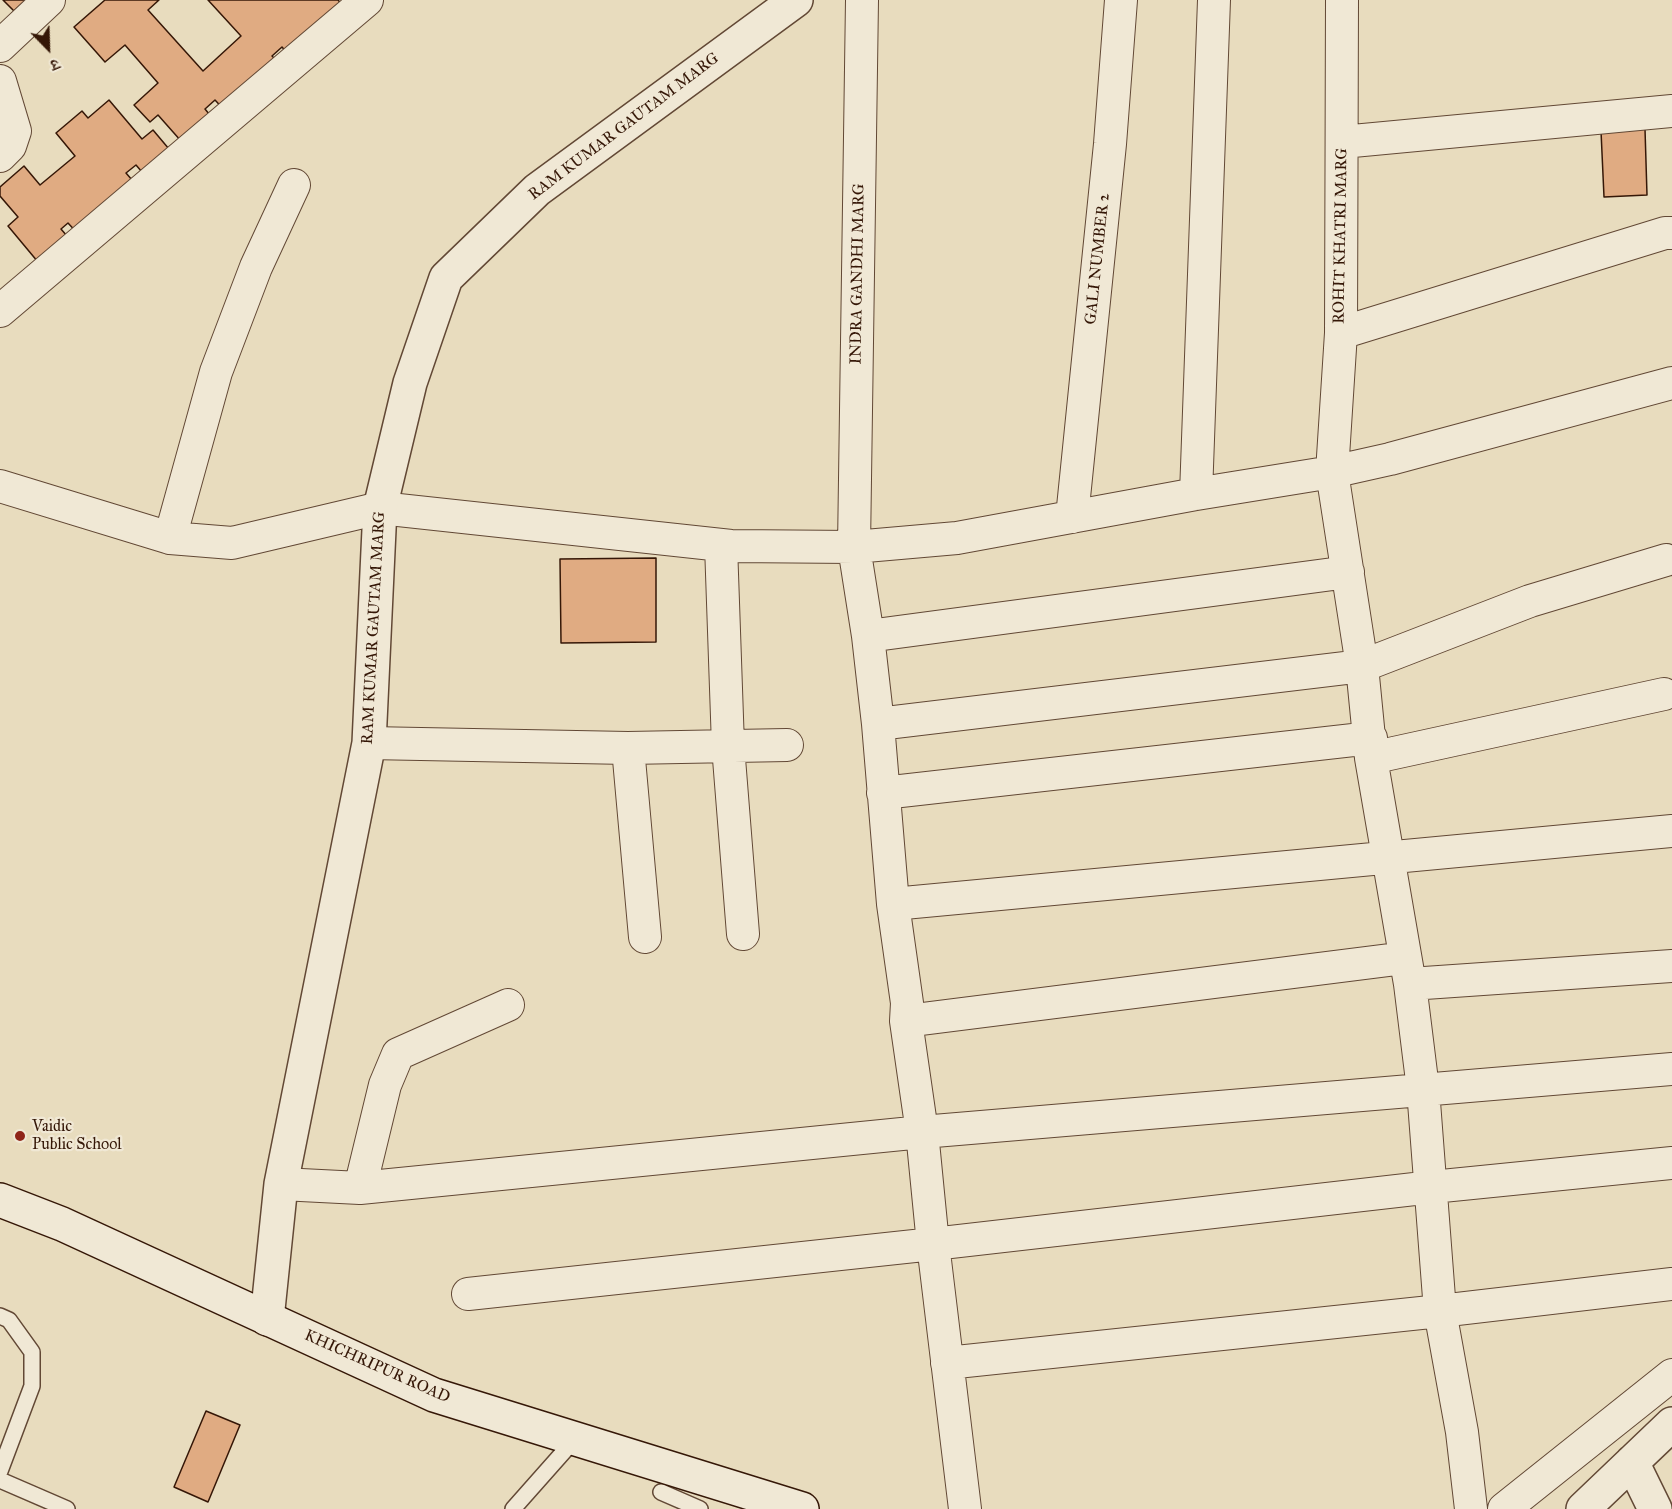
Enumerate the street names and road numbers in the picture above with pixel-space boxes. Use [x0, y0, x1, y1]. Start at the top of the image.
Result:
street label: RAM KUMAR GAUTAM MARG [525, 49, 723, 205]
street label: ROHIT KHATRI MARG [1330, 148, 1352, 324]
street label: INDRA GANDHI MARG [847, 183, 869, 365]
street label: GALI NUMBER 2 [1082, 192, 1114, 326]
street label: RAM KUMAR GAUTAM MARG [358, 511, 390, 745]
street label: KHICHRIPUR ROAD [301, 1326, 453, 1408]

